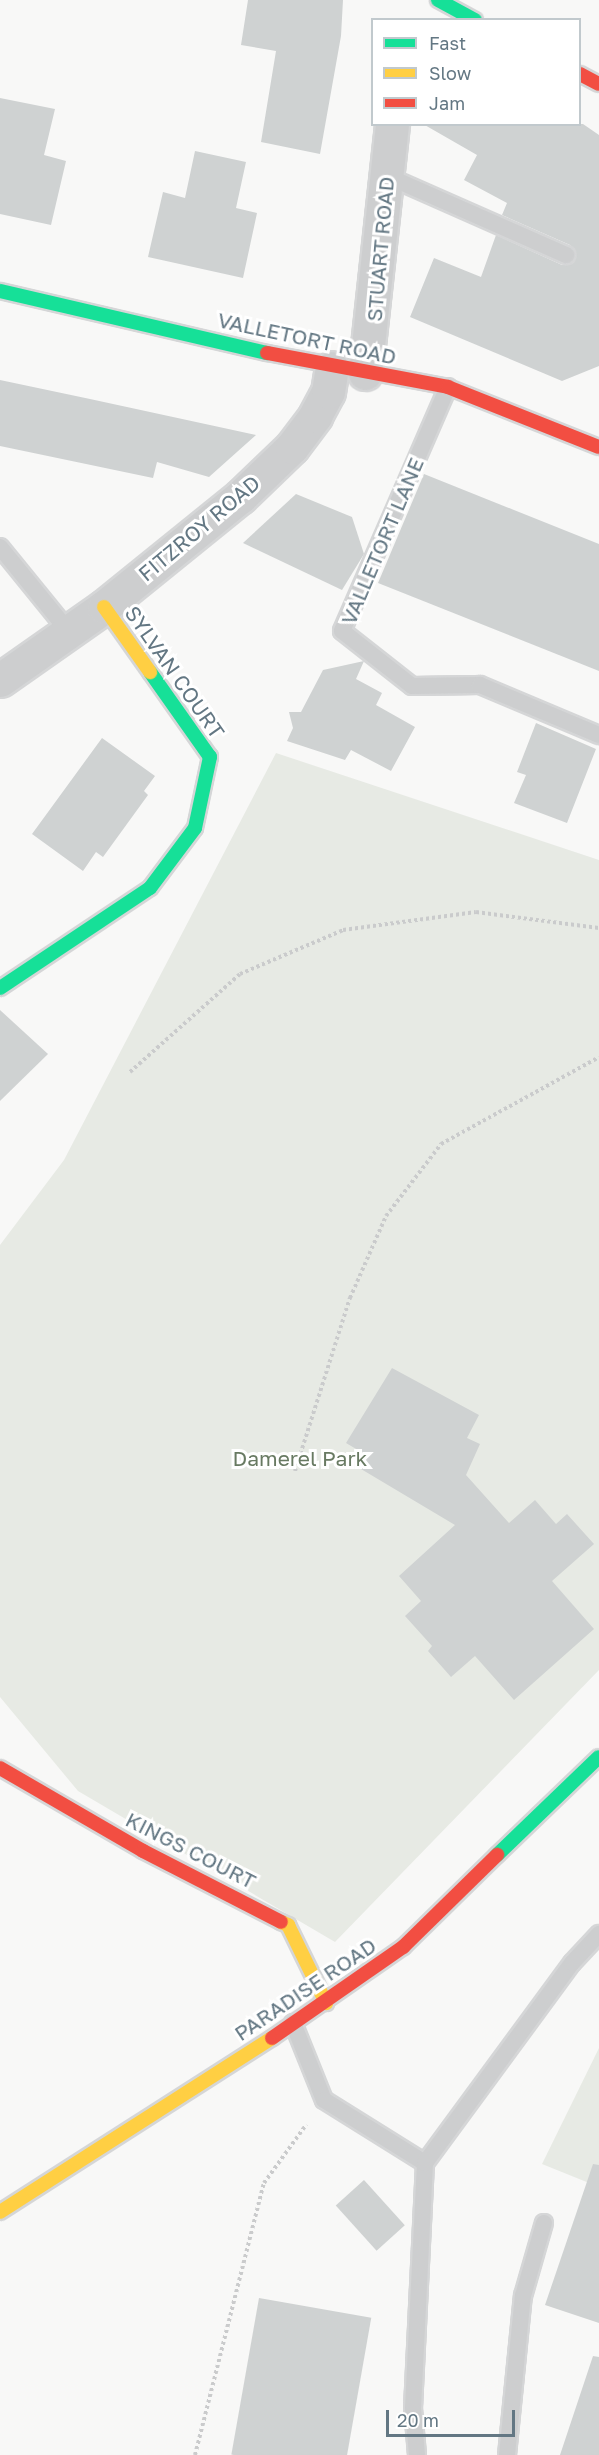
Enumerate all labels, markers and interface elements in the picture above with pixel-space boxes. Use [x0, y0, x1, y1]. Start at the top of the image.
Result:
legend [371, 18, 581, 126]
text: Fast [429, 32, 466, 54]
text: Slow [429, 62, 471, 84]
text: Jam [429, 92, 465, 114]
street label: STUART ROAD [361, 175, 399, 323]
street label: VALLETORT ROAD [215, 307, 399, 369]
street label: VALLETORT LANE [335, 454, 429, 628]
street label: FITZROY ROAD [133, 470, 265, 586]
street label: SYLVAN COURT [120, 601, 230, 743]
park label: Damerel Park [233, 1445, 367, 1471]
street label: KINGS COURT [122, 1806, 260, 1894]
street label: PARADISE ROAD [229, 1932, 381, 2046]
scale bar [389, 2398, 518, 2436]
text: 20 m [397, 2409, 439, 2431]

